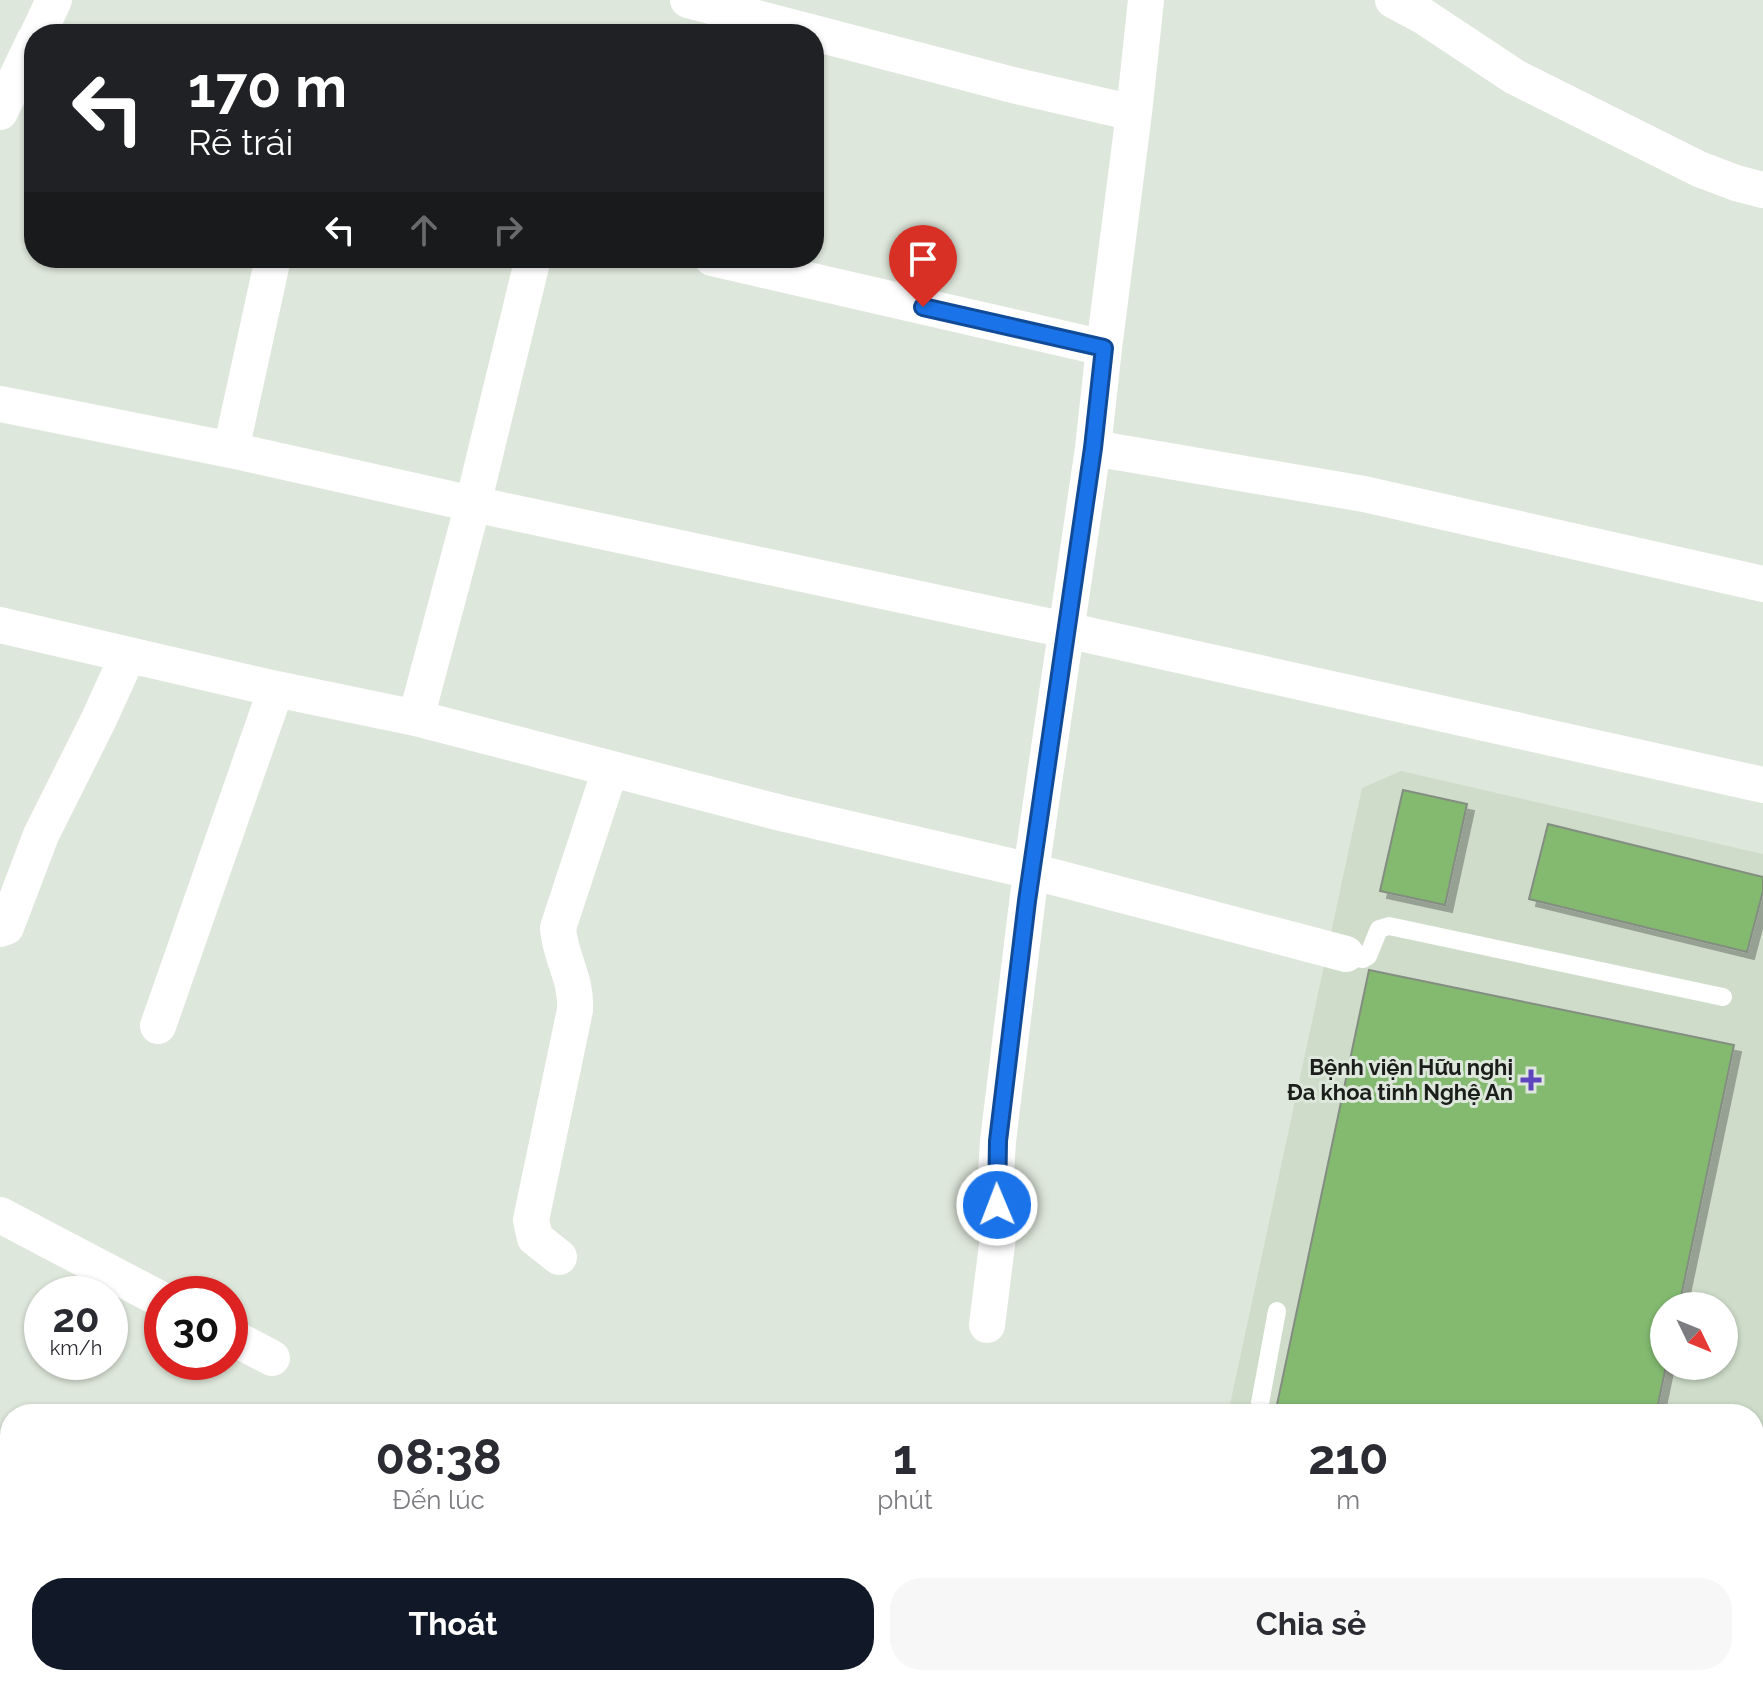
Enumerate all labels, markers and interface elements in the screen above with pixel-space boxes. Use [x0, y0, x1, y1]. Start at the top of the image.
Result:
text: 170 m [188, 54, 347, 120]
icon: left [56, 56, 160, 160]
text: Rẽ trái [188, 121, 293, 163]
icon: left [318, 208, 362, 252]
icon: ahead [402, 208, 446, 252]
icon: right [486, 208, 530, 252]
pin [889, 225, 957, 307]
icon: arrive [901, 237, 945, 281]
place label: Bệnh viện Hữu nghị Đa khoa tỉnh Nghệ An [1287, 1054, 1513, 1105]
marker: Bệnh viện Hữu nghị Đa khoa tỉnh Nghệ An [1520, 1069, 1542, 1091]
position arrow [955, 1163, 1039, 1247]
speed limit sign: 30 [144, 1276, 248, 1380]
north arrow [1650, 1292, 1738, 1380]
map controls [1650, 1292, 1738, 1380]
text: 20 [52, 1294, 100, 1341]
text: km/h [50, 1336, 102, 1360]
text: 08:38 [376, 1429, 502, 1485]
text: 1 [893, 1429, 917, 1485]
text: 210 [1308, 1429, 1388, 1485]
text: Đến lúc [392, 1485, 485, 1515]
text: phút [877, 1485, 933, 1515]
text: m [1336, 1485, 1360, 1515]
button: Thoát [32, 1578, 874, 1670]
button: Chia sẻ [890, 1578, 1732, 1670]

